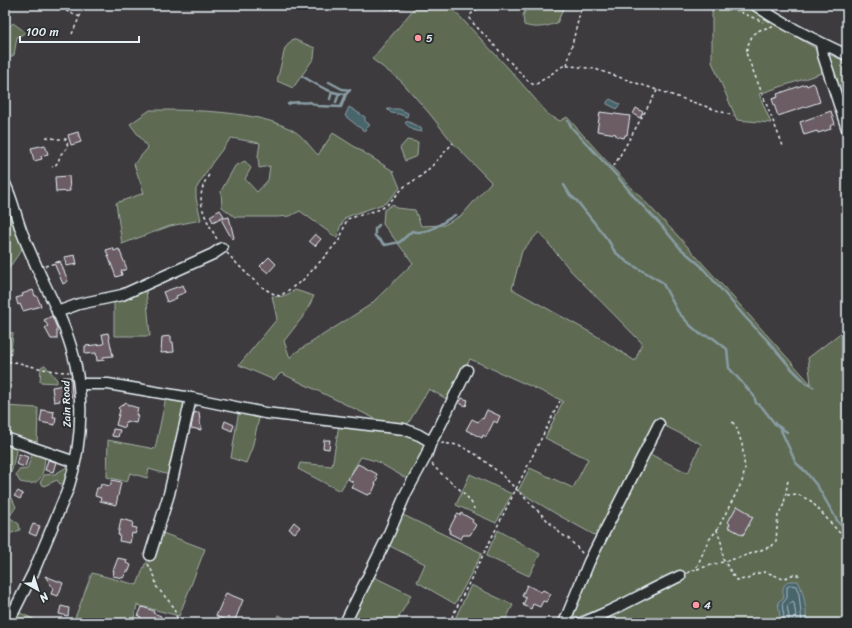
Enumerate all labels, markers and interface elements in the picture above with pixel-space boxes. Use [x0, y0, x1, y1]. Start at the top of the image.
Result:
scale bar [20, 18, 139, 44]
text: 100 m [26, 21, 59, 43]
place label: 5 [426, 29, 433, 48]
marker: 5 [413, 33, 423, 43]
street label: Zain Road [56, 379, 77, 428]
north arrow [18, 570, 58, 610]
text: N [35, 587, 54, 607]
place label: 4 [704, 596, 711, 615]
marker: 4 [691, 600, 701, 610]

